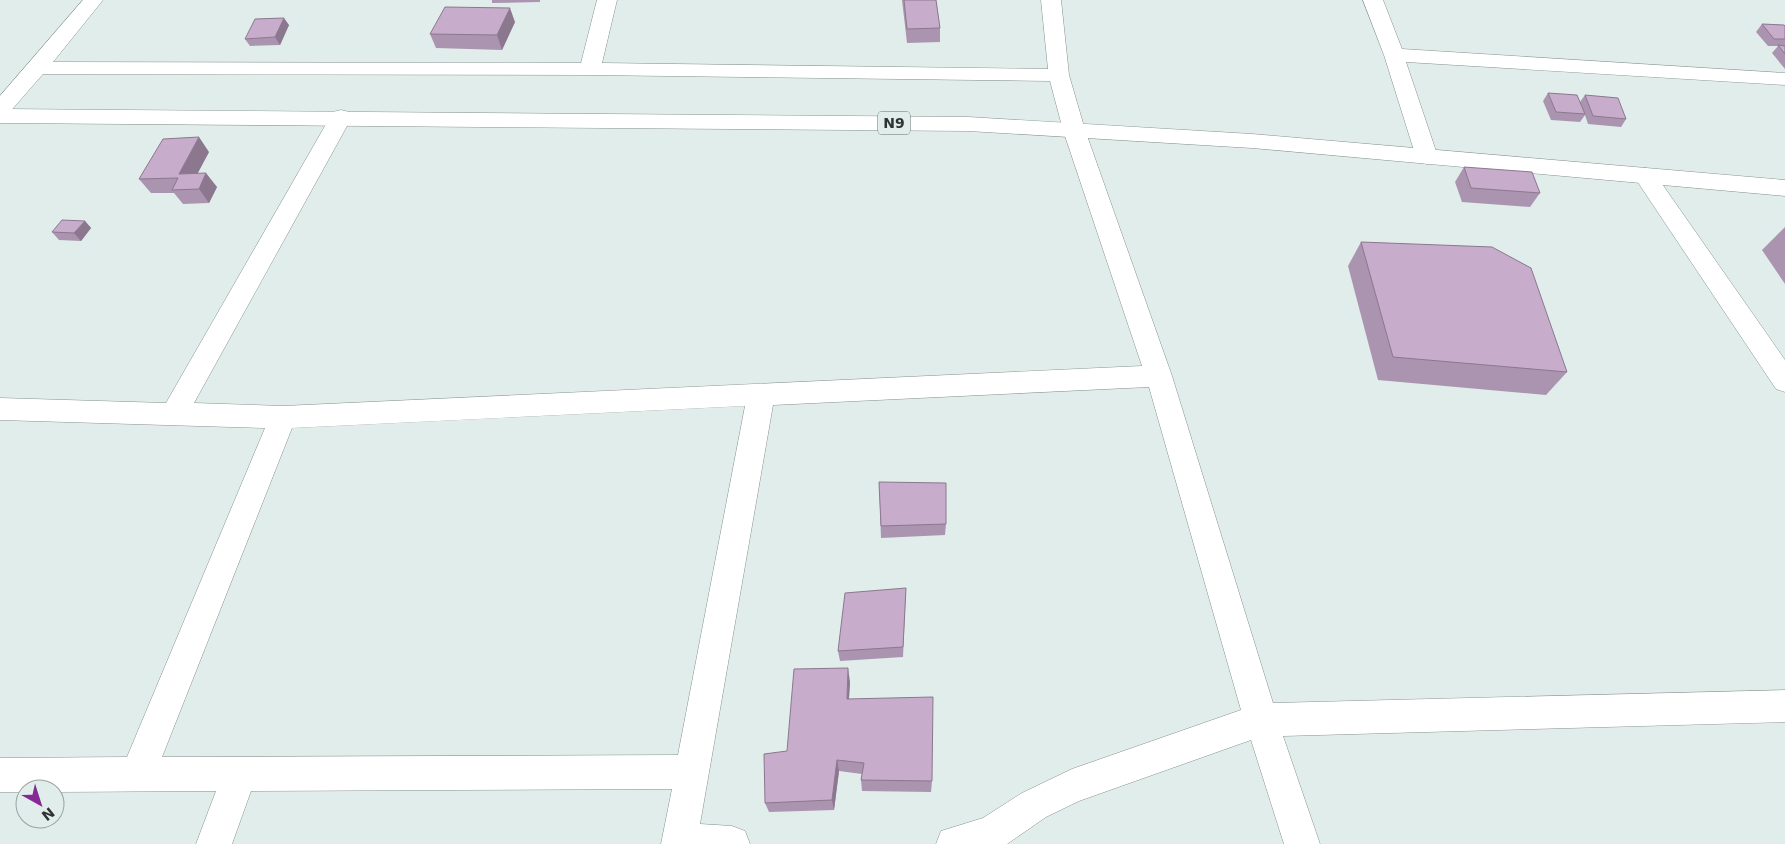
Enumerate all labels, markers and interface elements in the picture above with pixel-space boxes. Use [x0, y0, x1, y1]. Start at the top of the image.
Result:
road number: N9 [878, 112, 910, 134]
north arrow [15, 779, 65, 829]
text: N [39, 804, 58, 824]

